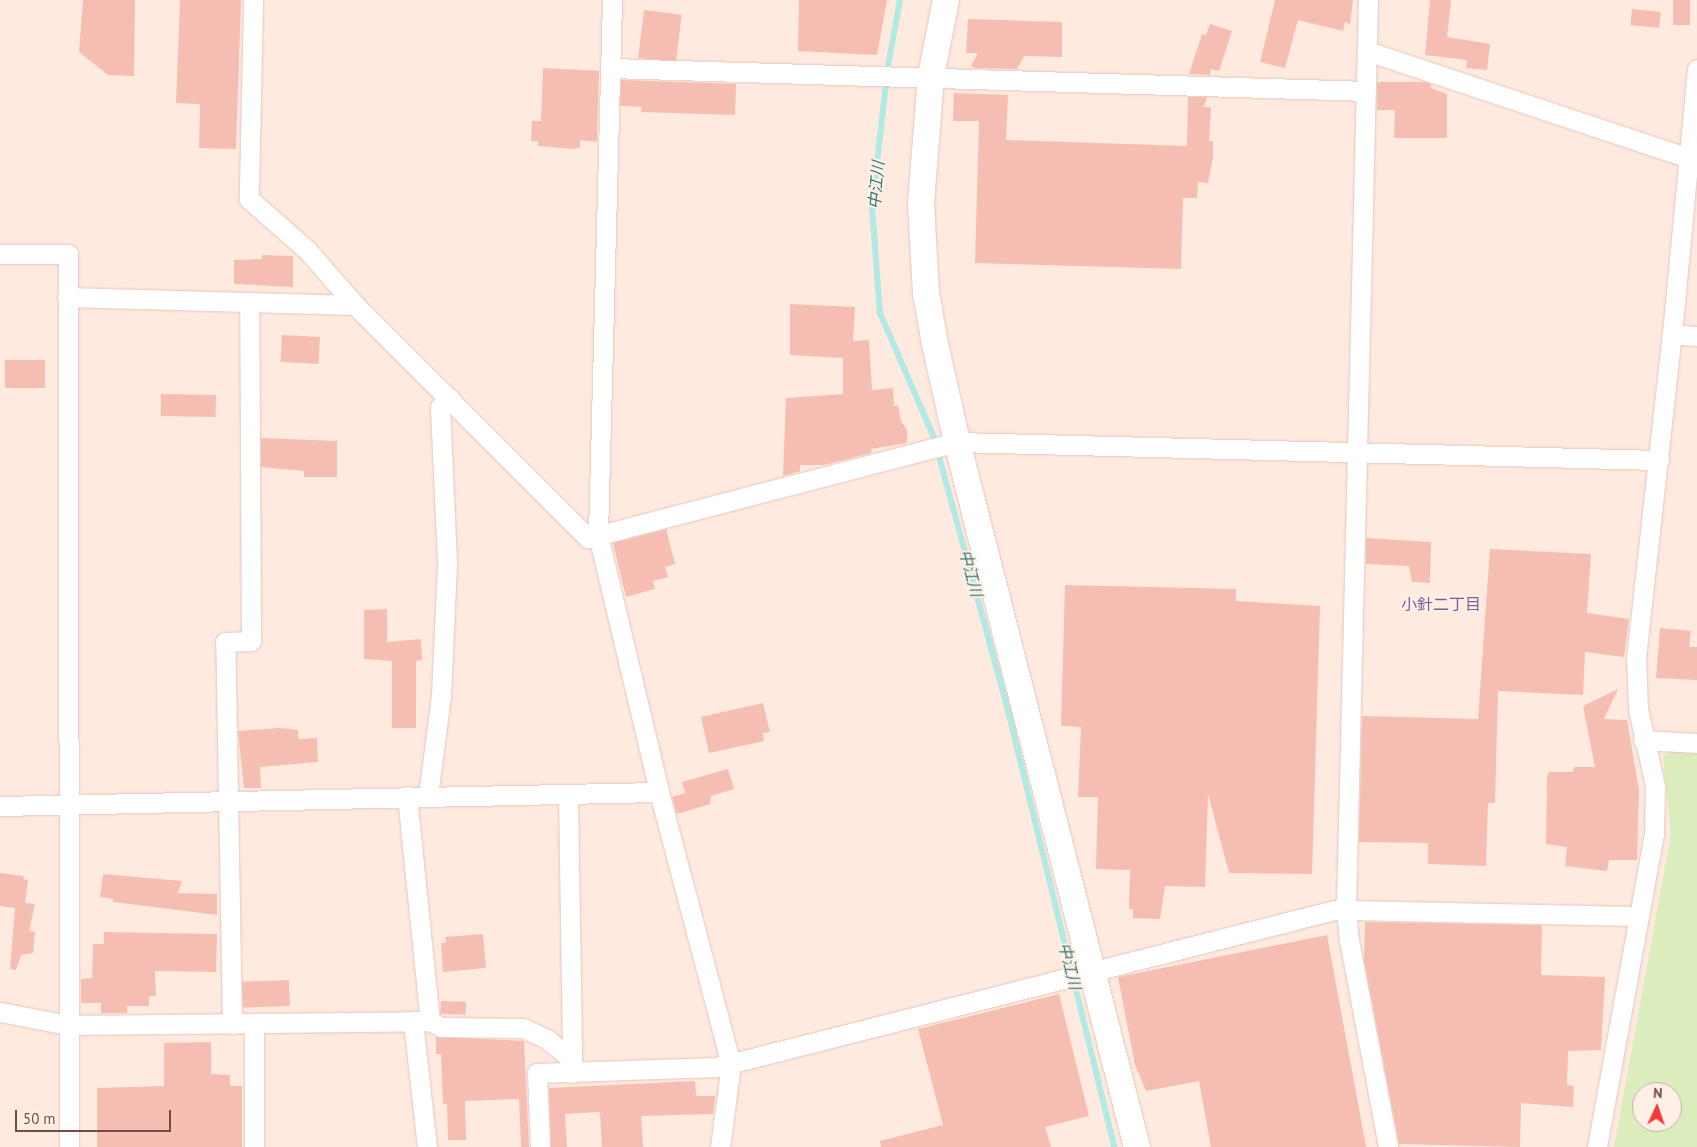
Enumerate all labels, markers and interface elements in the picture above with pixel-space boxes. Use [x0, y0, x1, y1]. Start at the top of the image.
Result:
water label: 中江川 [864, 160, 888, 210]
water label: 中江川 [956, 547, 986, 599]
district label: 小針二丁目 [1401, 594, 1481, 614]
water label: 中江川 [1055, 940, 1085, 992]
north arrow [1632, 1082, 1682, 1132]
text: N [1653, 1084, 1663, 1102]
scale bar [18, 1100, 174, 1132]
text: 50 m [23, 1109, 56, 1128]

